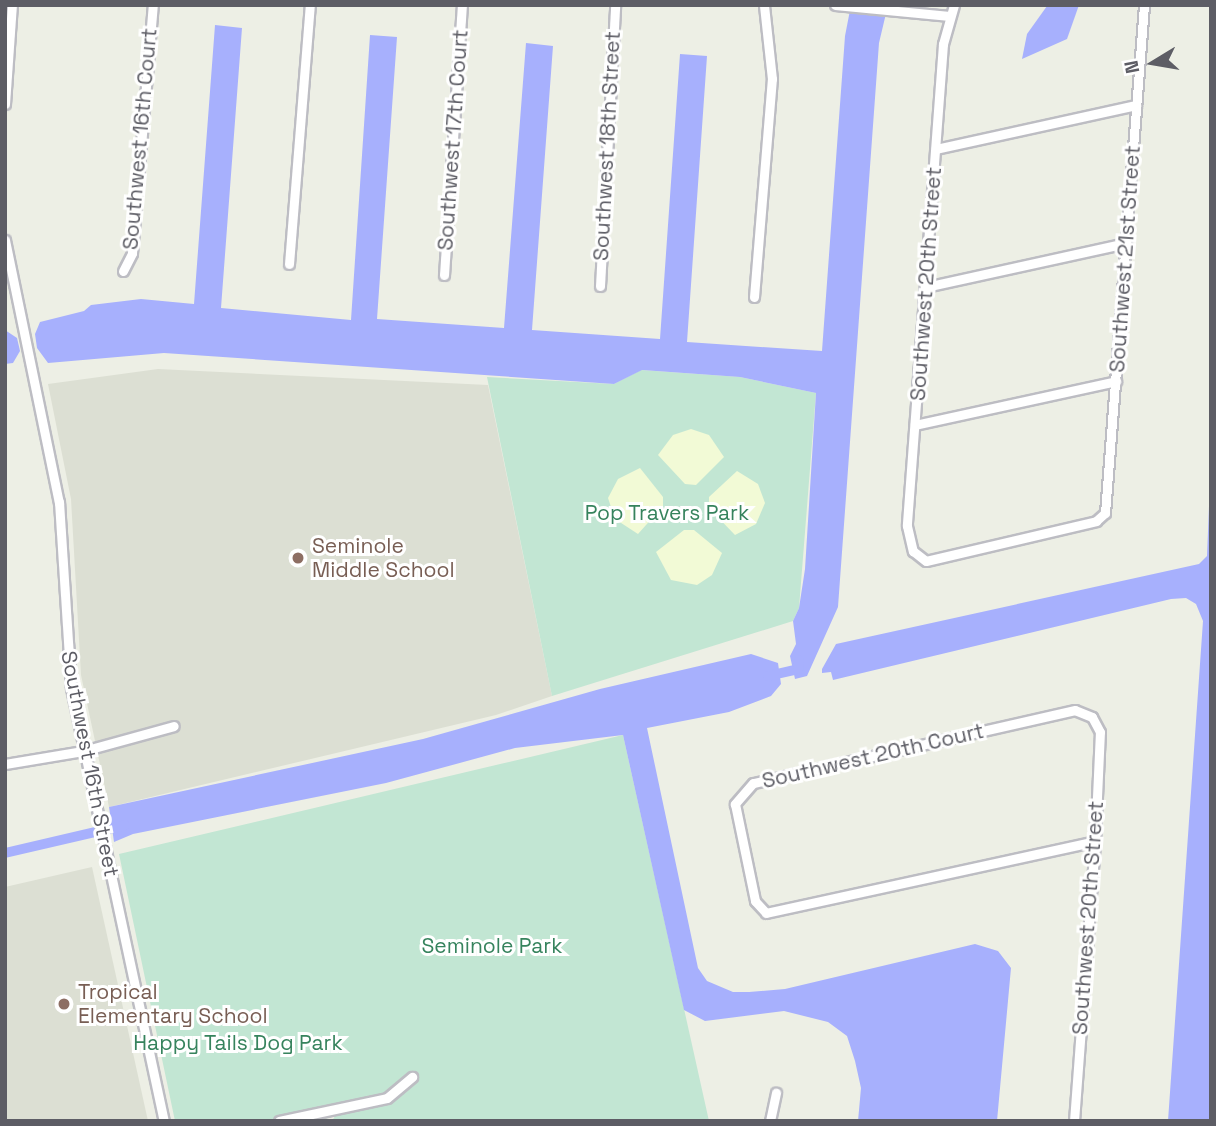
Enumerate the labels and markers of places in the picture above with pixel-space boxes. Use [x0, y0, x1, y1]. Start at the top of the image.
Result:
place label: Seminole Middle School [312, 533, 455, 583]
marker: Seminole Middle School [290, 550, 306, 566]
place label: Tropical Elementary School [78, 979, 268, 1029]
marker: Tropical Elementary School [56, 996, 72, 1012]

